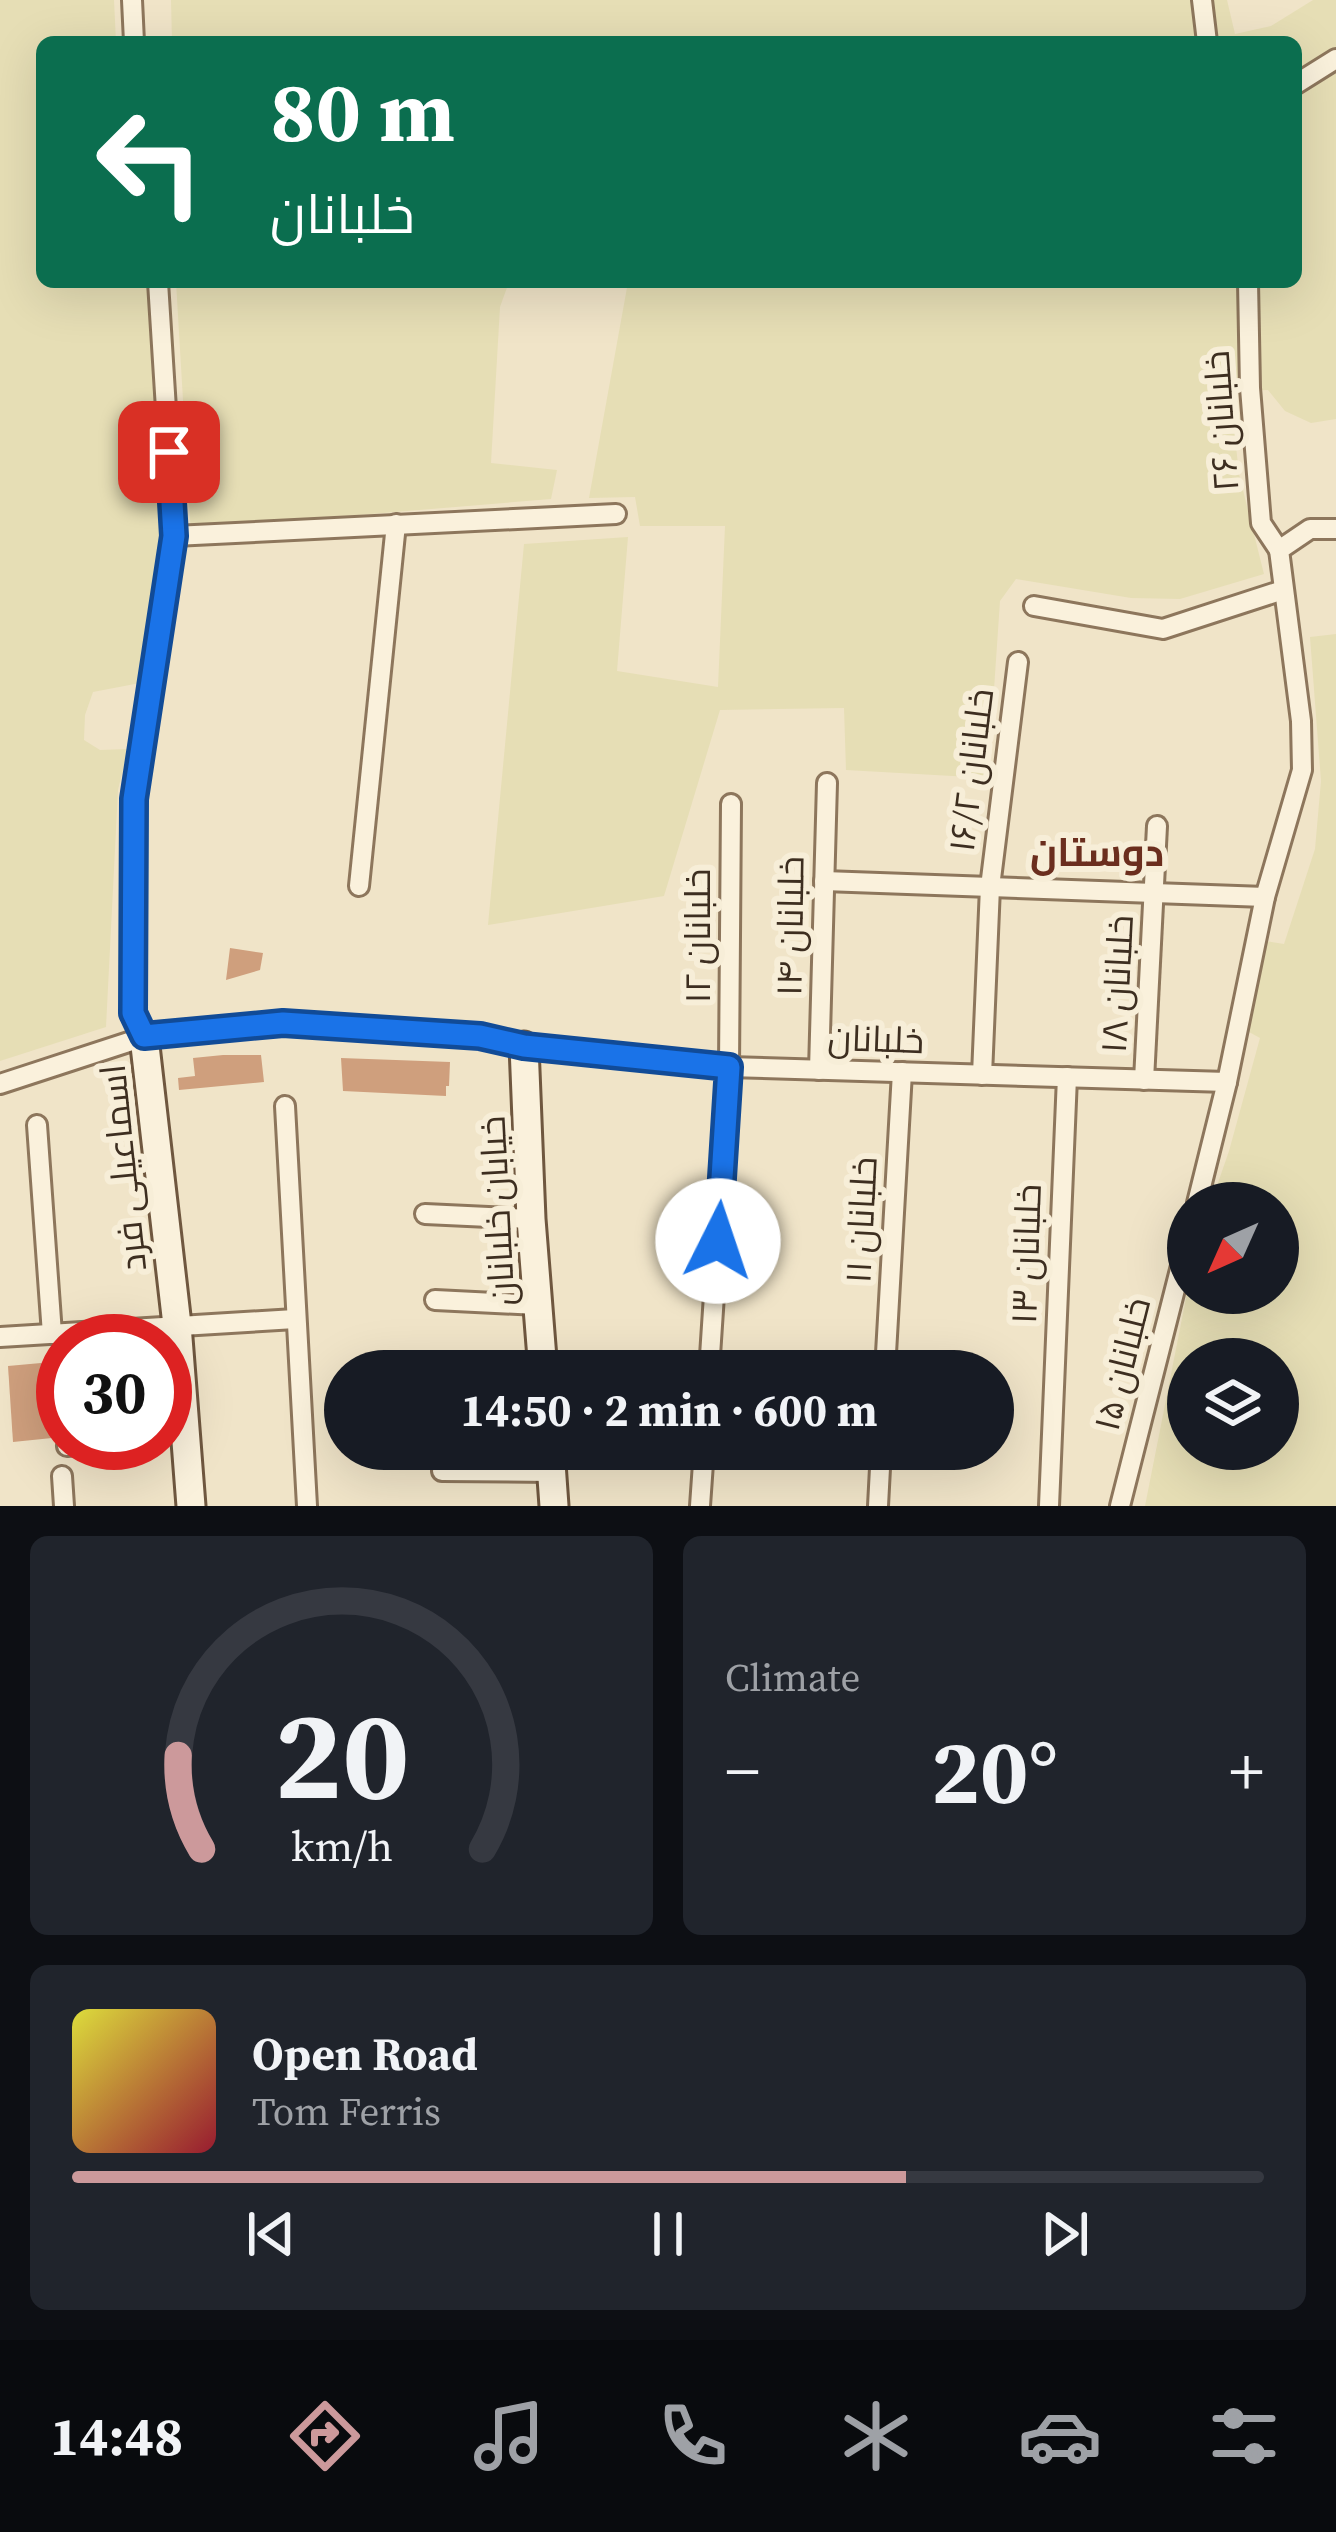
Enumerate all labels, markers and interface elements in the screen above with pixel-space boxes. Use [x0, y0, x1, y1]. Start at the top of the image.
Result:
text: 80 m [270, 54, 455, 169]
icon: left [72, 84, 228, 240]
text: خلبانان [270, 177, 415, 251]
street label: ۲۶ خلبانان [1192, 349, 1250, 493]
pin [118, 401, 220, 503]
icon: arrive [136, 419, 202, 485]
street label: ۱۶/۲ خلبانان [937, 686, 1005, 854]
district label: دوستان [1030, 826, 1164, 879]
street label: ۱۴ خلبانان [764, 856, 816, 996]
street label: ۱۲ خلبانان [673, 869, 722, 1003]
street label: ۱۸ خلبانان [1089, 914, 1145, 1054]
street label: خلبانان [827, 1013, 925, 1065]
street label: اسماعیلی فرد [88, 1062, 158, 1274]
street label: خیابان خلبانان [468, 1115, 526, 1307]
street label: ۱۱ خلبانان [833, 1155, 889, 1285]
position arrow [655, 1178, 781, 1304]
north arrow [1167, 1182, 1299, 1314]
map controls [1167, 1182, 1299, 1470]
street label: ۱۳ خلبانان [999, 1183, 1053, 1325]
street label: ۱۵ خلبانان [1082, 1292, 1162, 1436]
speed limit sign: 30 [36, 1314, 192, 1470]
button: layers [1167, 1338, 1299, 1470]
text: 14:50 · 2 min · 600 m [461, 1379, 877, 1441]
text: Climate [725, 1651, 860, 1704]
text: 20 [274, 1669, 409, 1840]
text: 20° [931, 1710, 1058, 1833]
text: − [725, 1726, 760, 1816]
text: + [1229, 1726, 1264, 1816]
text: km/h [290, 1816, 393, 1874]
text: Open Road [252, 2023, 478, 2085]
text: Tom Ferris [252, 2085, 441, 2138]
icon: previous [238, 2201, 304, 2267]
icon: pause [635, 2201, 701, 2267]
icon: next [1032, 2201, 1098, 2267]
icon: directions [283, 2394, 367, 2478]
icon: music [467, 2394, 551, 2478]
icon: phone [651, 2394, 735, 2478]
icon: climate [834, 2394, 918, 2478]
icon: car [1018, 2394, 1102, 2478]
icon: filters [1202, 2394, 1286, 2478]
text: 14:48 [50, 2399, 183, 2473]

